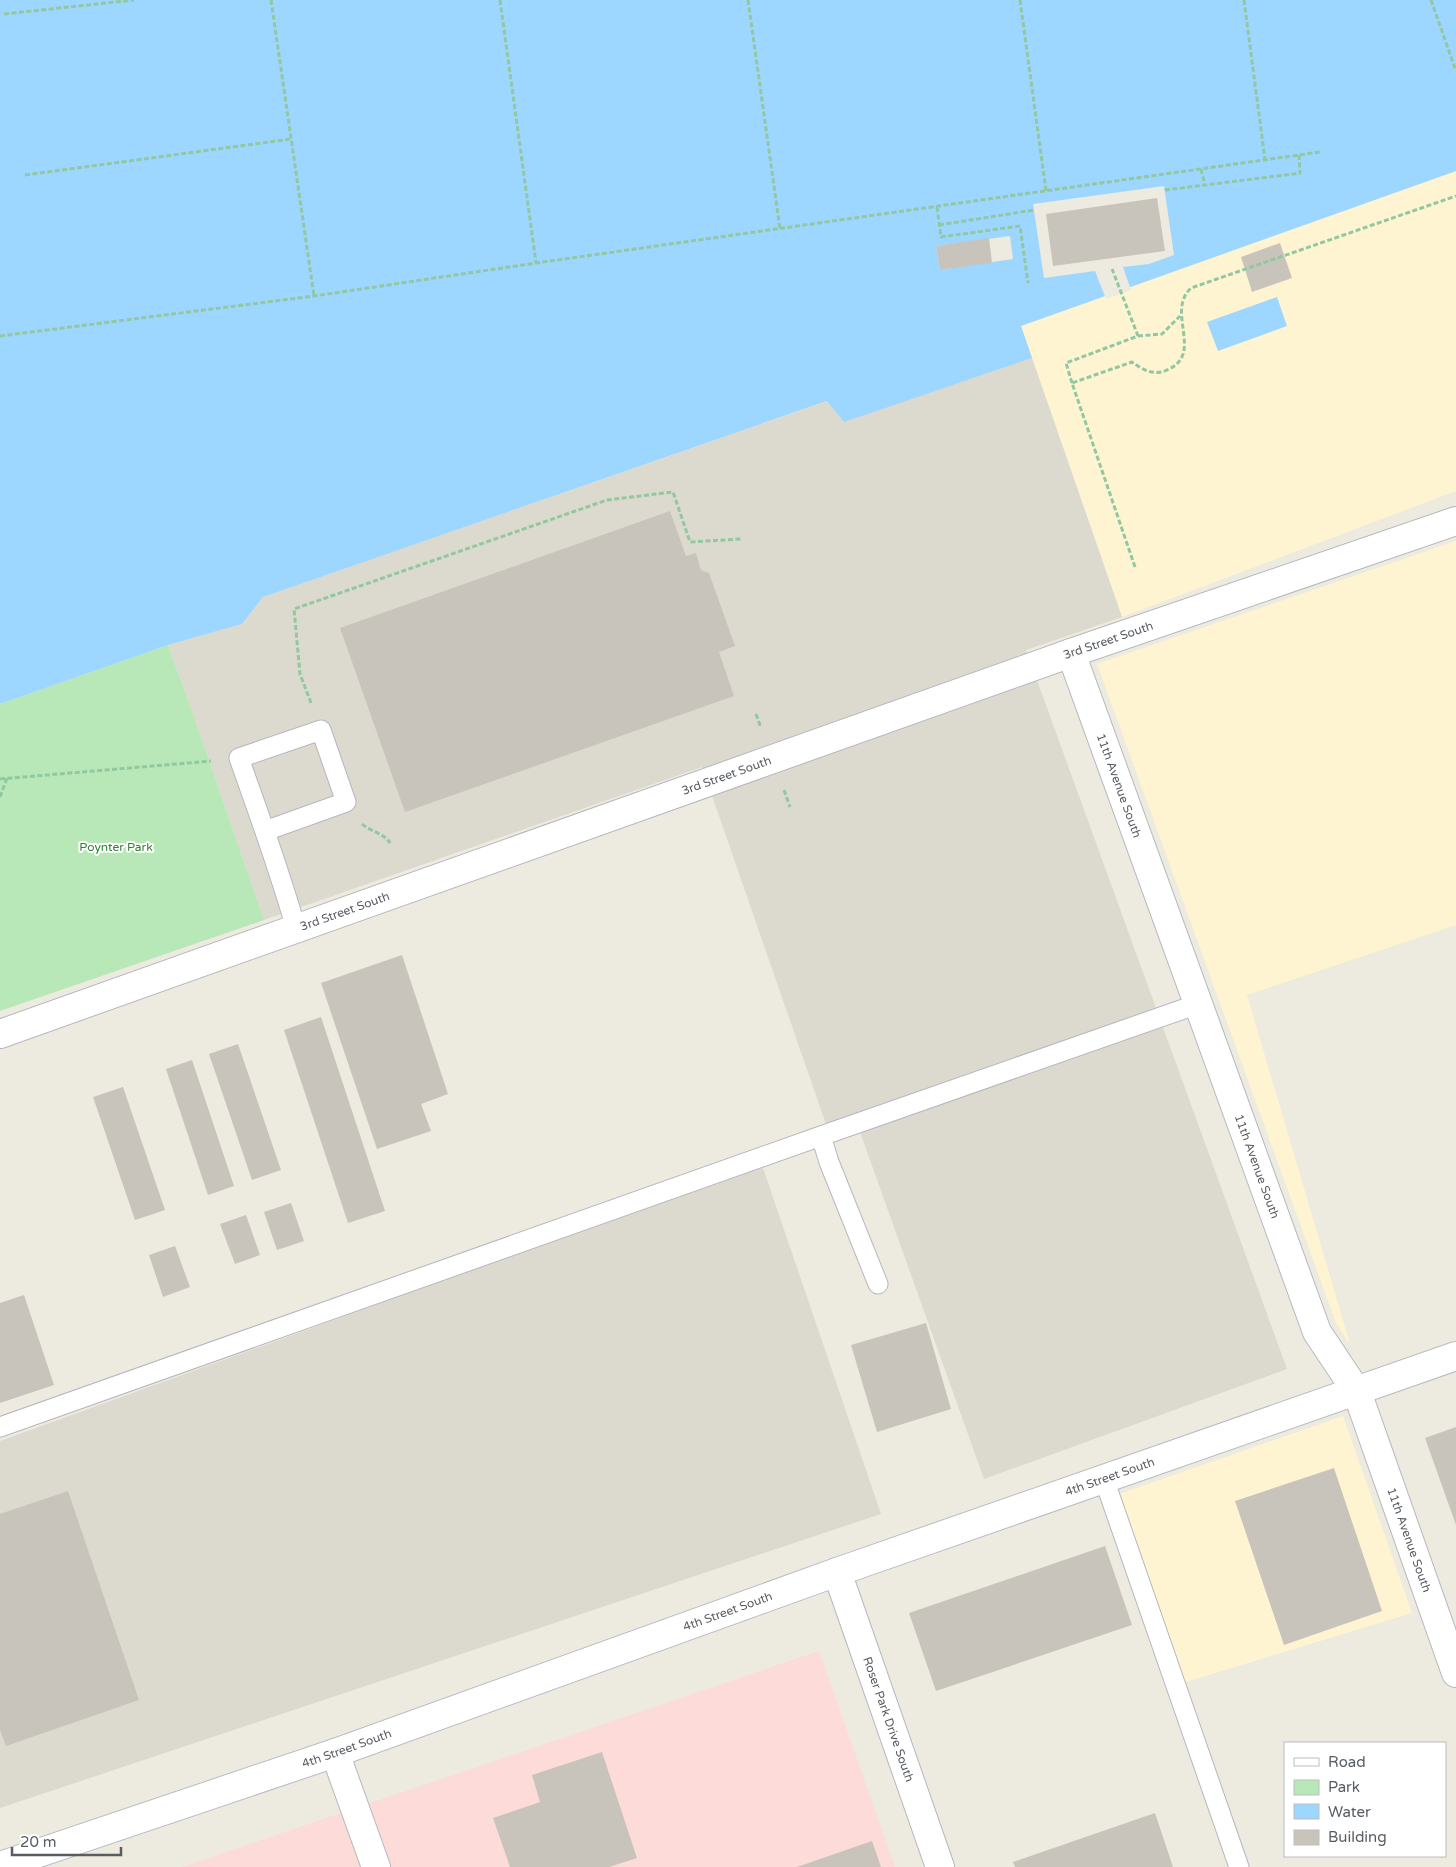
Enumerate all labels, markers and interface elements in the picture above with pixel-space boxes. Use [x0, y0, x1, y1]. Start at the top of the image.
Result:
street label: 3rd Street South [1061, 618, 1155, 662]
street label: 11th Avenue South [1094, 731, 1144, 840]
street label: 3rd Street South [680, 753, 773, 798]
park label: Poynter Park [79, 840, 153, 854]
street label: 3rd Street South [298, 889, 391, 934]
street label: 11th Avenue South [1232, 1112, 1282, 1221]
street label: 4th Street South [1063, 1455, 1156, 1499]
street label: 11th Avenue South [1384, 1486, 1434, 1594]
street label: 4th Street South [681, 1589, 774, 1634]
street label: Roser Park Drive South [860, 1655, 917, 1784]
street label: 4th Street South [300, 1726, 393, 1771]
legend [1284, 1742, 1446, 1857]
text: Road [1328, 1753, 1366, 1771]
text: Park [1328, 1778, 1360, 1796]
text: Water [1328, 1803, 1371, 1821]
scale bar [12, 1824, 121, 1856]
text: Building [1328, 1828, 1387, 1846]
text: 20 m [20, 1833, 57, 1851]

